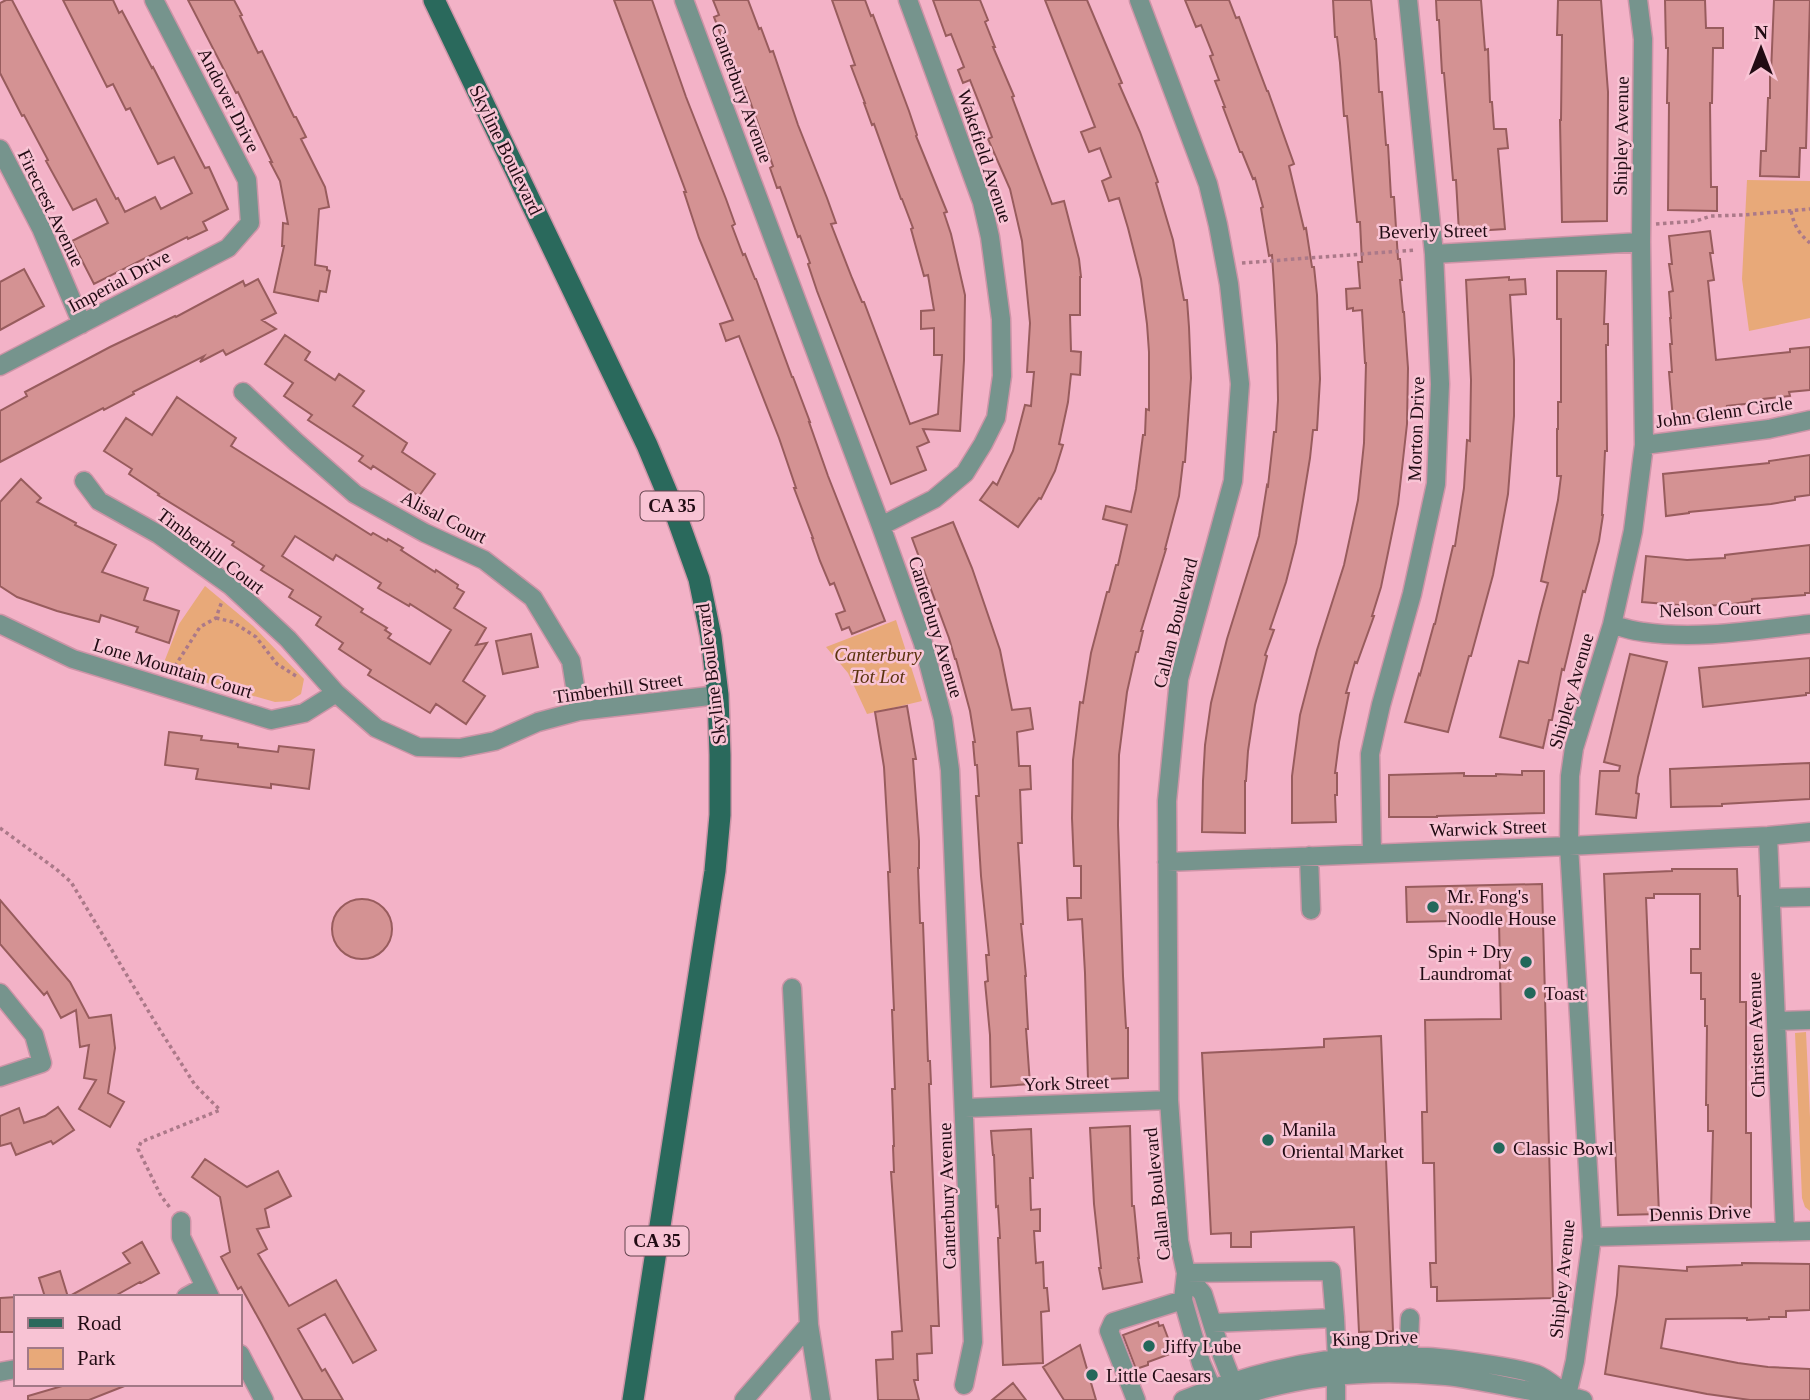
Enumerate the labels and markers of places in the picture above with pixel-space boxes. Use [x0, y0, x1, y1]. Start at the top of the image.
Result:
place label: Mr. Fong's Noodle House [1447, 886, 1556, 929]
marker: Mr. Fong's Noodle House [1425, 899, 1441, 915]
place label: Spin + Dry Laundromat [1419, 941, 1513, 984]
marker: Spin + Dry Laundromat [1518, 954, 1534, 970]
place label: Toast [1544, 983, 1586, 1004]
marker: Toast [1522, 985, 1538, 1001]
place label: Manila Oriental Market [1282, 1119, 1405, 1162]
marker: Manila Oriental Market [1260, 1132, 1276, 1148]
place label: Classic Bowl [1513, 1138, 1614, 1159]
marker: Classic Bowl [1491, 1140, 1507, 1156]
place label: Jiffy Lube [1163, 1336, 1241, 1357]
marker: Jiffy Lube [1141, 1338, 1157, 1354]
place label: Little Caesars [1106, 1365, 1211, 1386]
marker: Little Caesars [1084, 1367, 1100, 1383]

